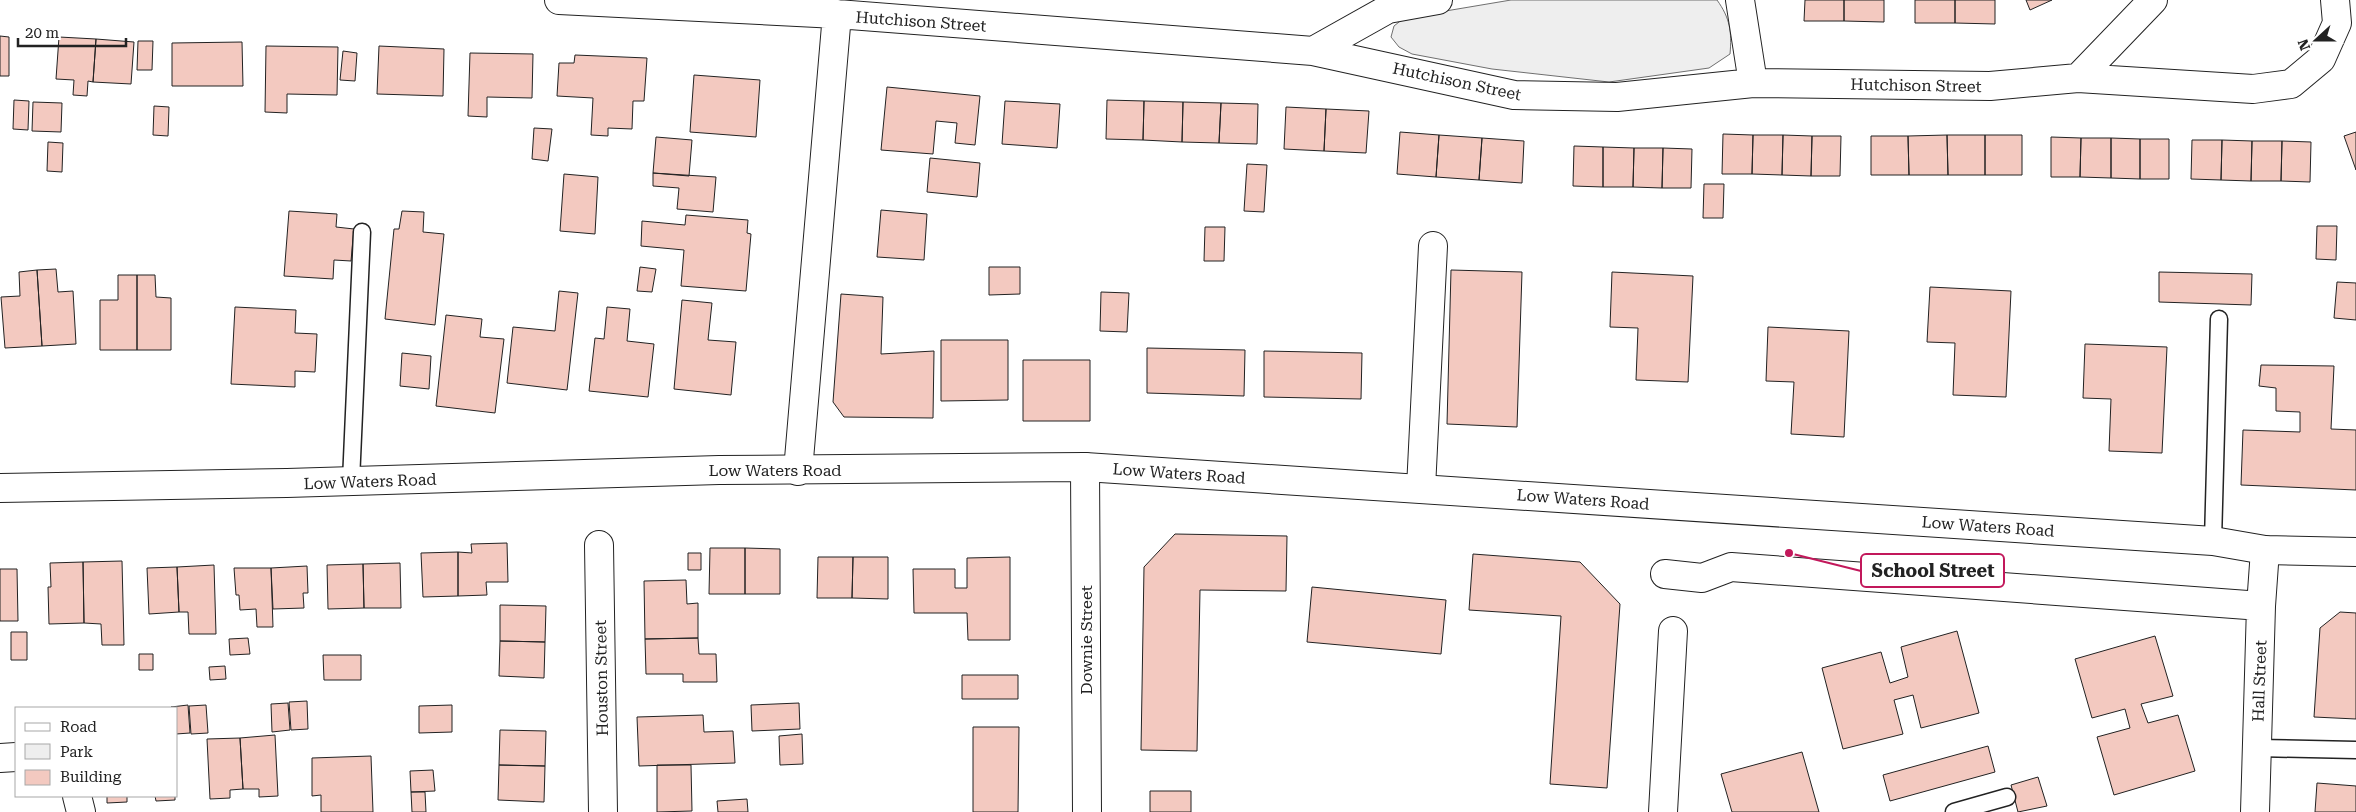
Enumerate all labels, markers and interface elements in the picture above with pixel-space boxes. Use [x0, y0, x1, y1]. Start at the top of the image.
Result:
street label: Hutchison Street [855, 7, 987, 36]
scale bar [18, 15, 125, 47]
north arrow [2291, 15, 2341, 65]
text: 20 m [25, 24, 60, 42]
text: N [2294, 37, 2313, 53]
street label: Hutchison Street [1391, 59, 1523, 104]
street label: Hutchison Street [1850, 75, 1982, 96]
street label: Low Waters Road [1112, 459, 1246, 488]
street label: Low Waters Road [709, 461, 841, 480]
street label: Low Waters Road [303, 470, 437, 493]
street label: Low Waters Road [1516, 485, 1650, 514]
street label: Low Waters Road [1921, 512, 2055, 541]
callout: School Street [1861, 554, 2004, 587]
text: School Street [1871, 560, 1995, 581]
street label: Downie Street [1077, 585, 1096, 695]
street label: Houston Street [591, 620, 612, 736]
street label: Hall Street [2249, 640, 2270, 722]
legend [15, 707, 178, 797]
text: Road [60, 718, 97, 736]
text: Park [60, 743, 94, 761]
text: Building [60, 768, 122, 786]

